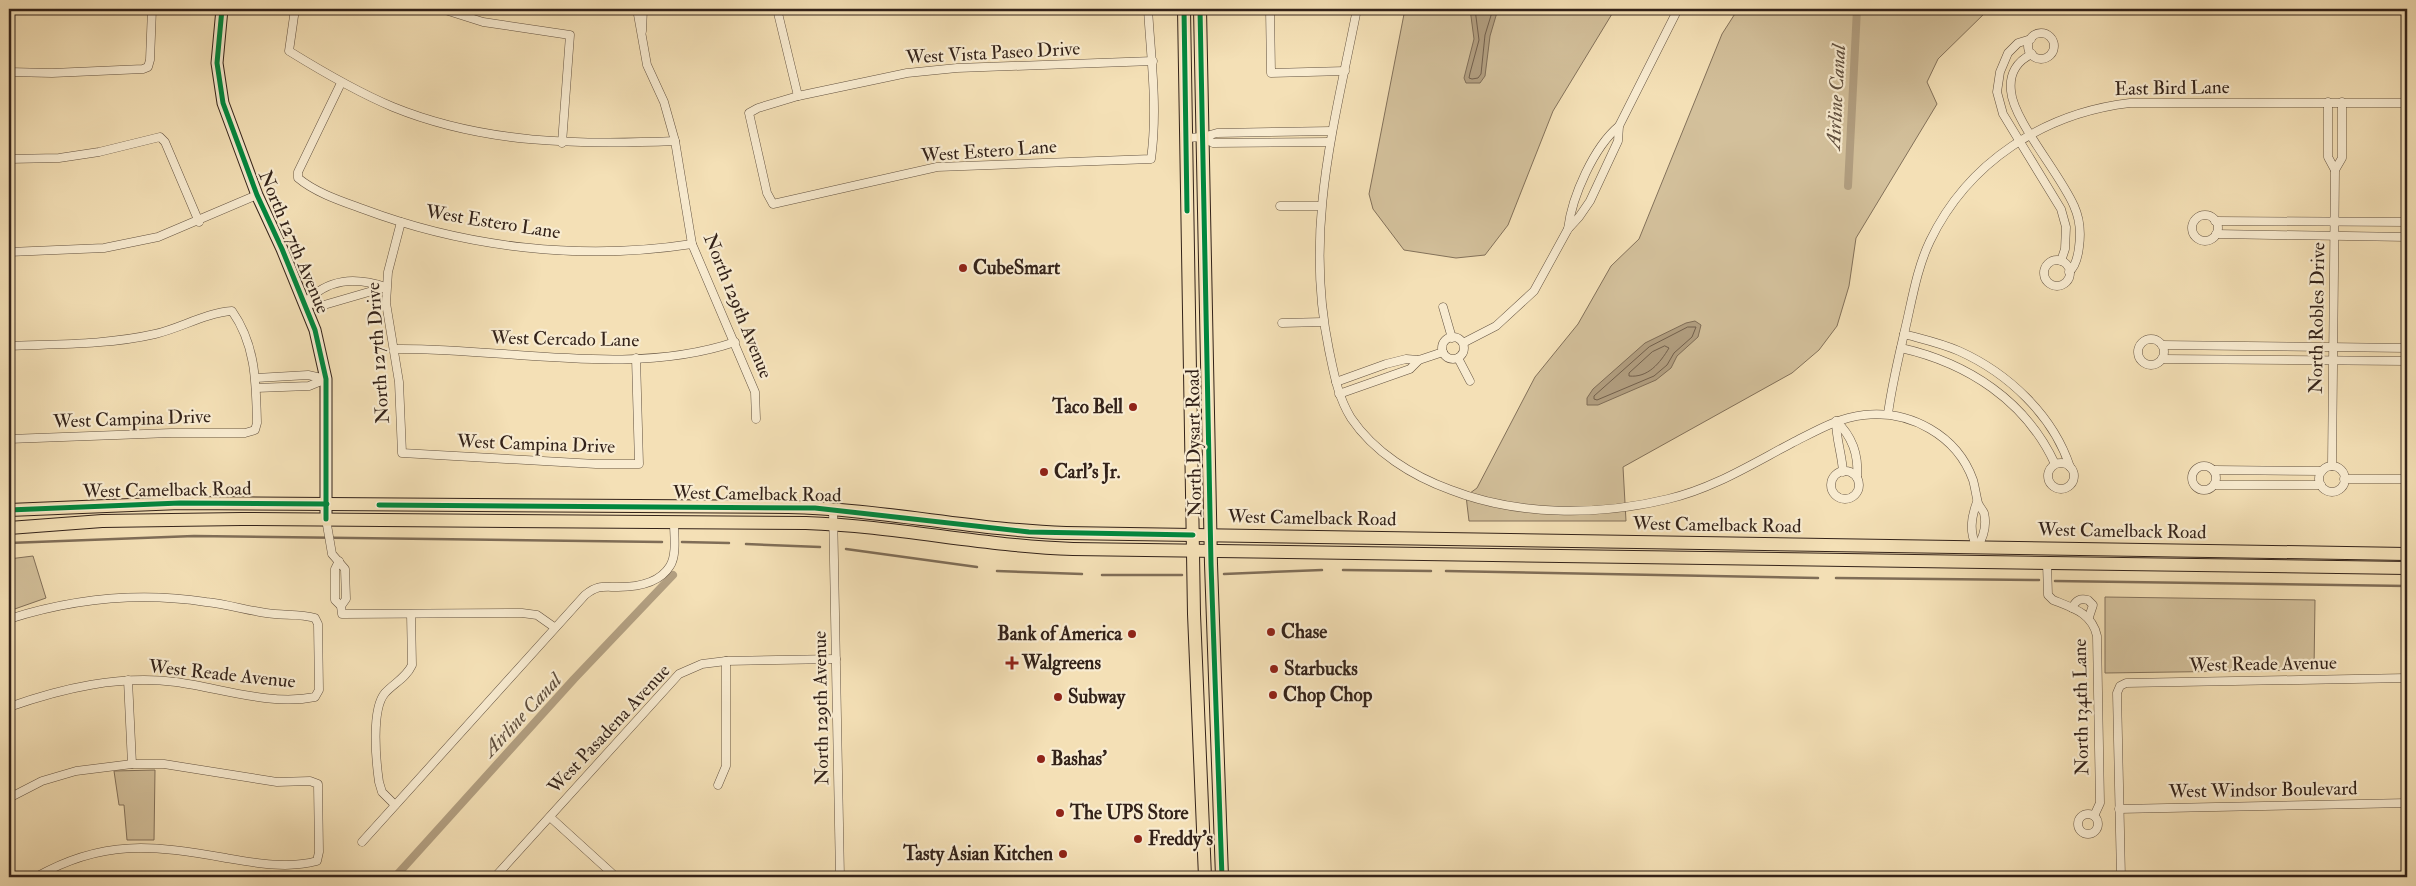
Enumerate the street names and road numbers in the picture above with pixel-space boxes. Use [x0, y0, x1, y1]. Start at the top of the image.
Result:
street label: West Vista Paseo Drive [904, 36, 1081, 70]
street label: East Bird Lane [2114, 75, 2230, 101]
street label: West Estero Lane [919, 134, 1058, 168]
street label: North 127th Avenue [253, 167, 335, 317]
street label: West Estero Lane [423, 199, 562, 245]
street label: North 129th Avenue [698, 230, 778, 382]
street label: North Robles Drive [2304, 242, 2330, 394]
street label: North 127th Drive [361, 281, 395, 424]
street label: West Cercado Lane [490, 326, 639, 352]
street label: North Dysart Road [1181, 368, 1207, 517]
street label: West Campina Drive [51, 404, 212, 435]
street label: West Campina Drive [455, 429, 616, 460]
street label: West Camelback Road [81, 477, 252, 503]
street label: West Camelback Road [671, 481, 842, 507]
street label: West Camelback Road [1226, 505, 1397, 531]
street label: West Camelback Road [1631, 512, 1802, 538]
street label: West Camelback Road [2036, 518, 2207, 544]
street label: North 129th Avenue [808, 631, 834, 785]
street label: North 134th Lane [2068, 638, 2094, 776]
street label: West Reade Avenue [2188, 651, 2337, 677]
street label: West Reade Avenue [146, 654, 297, 694]
street label: West Pasadena Avenue [542, 659, 675, 800]
street label: West Windsor Boulevard [2167, 776, 2358, 804]

